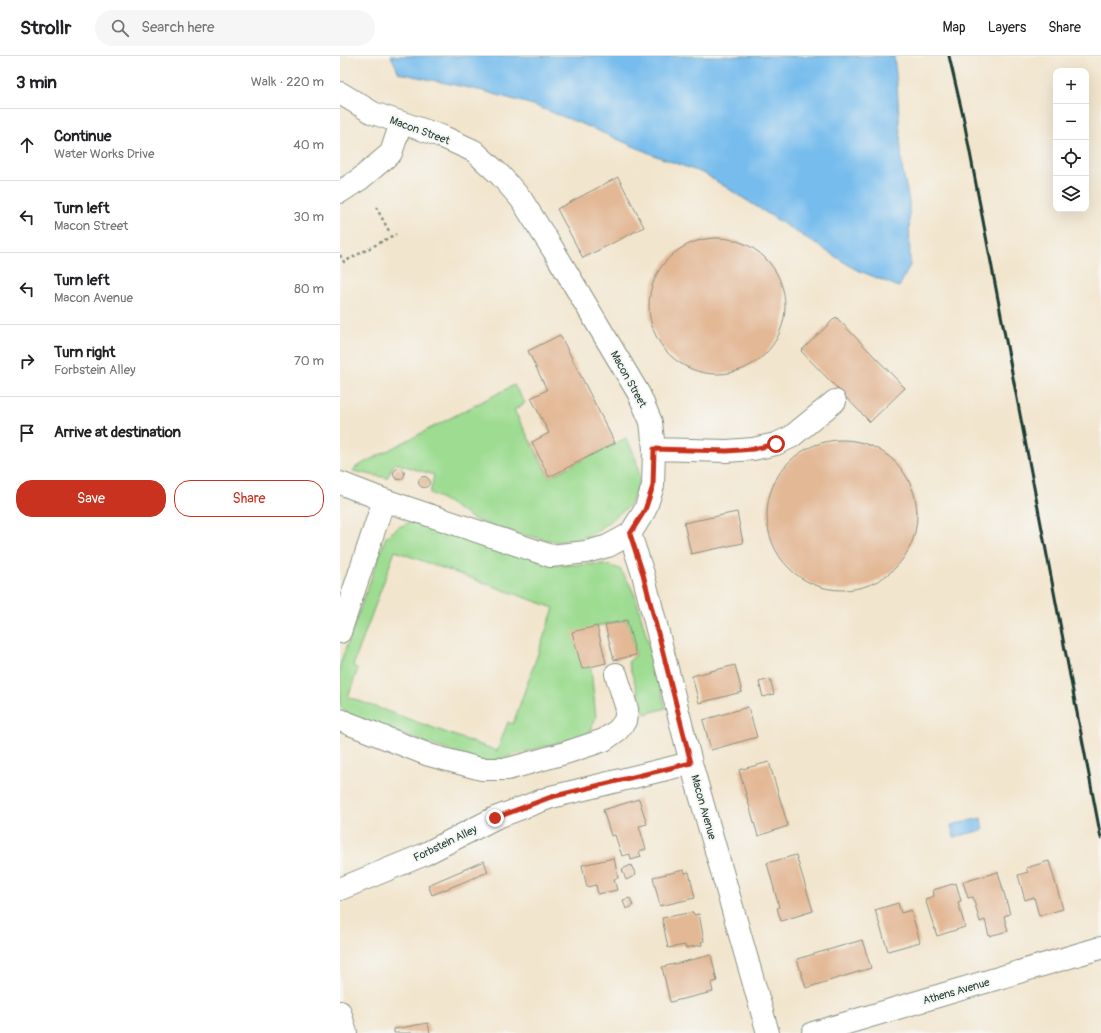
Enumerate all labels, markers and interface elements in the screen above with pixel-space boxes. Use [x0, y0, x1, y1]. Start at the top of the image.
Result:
search box [95, 10, 375, 46]
text: Strollr [20, 16, 71, 40]
icon: search [109, 17, 131, 39]
text: Search here [141, 18, 214, 37]
text: Map [943, 19, 966, 36]
text: Layers [988, 19, 1026, 36]
text: Share [1048, 19, 1081, 36]
map controls [1053, 68, 1089, 212]
button: + [1053, 68, 1089, 104]
text: 3 min [16, 72, 57, 93]
text: Walk · 220 m [251, 74, 324, 90]
button: − [1053, 104, 1089, 140]
street label: Macon Street [388, 114, 452, 148]
text: Continue [54, 127, 112, 146]
icon: ahead [16, 134, 38, 156]
text: 40 m [293, 137, 324, 153]
button: locate [1053, 140, 1089, 176]
text: Water Works Drive [54, 146, 154, 162]
button: layers [1053, 176, 1089, 212]
text: Turn left [54, 199, 110, 218]
icon: left [16, 206, 38, 228]
text: 30 m [294, 209, 324, 225]
text: Macon Street [54, 218, 128, 234]
text: Turn left [54, 271, 110, 290]
icon: left [16, 278, 38, 300]
text: 80 m [294, 281, 324, 297]
text: Macon Avenue [54, 290, 133, 306]
text: Turn right [54, 343, 115, 362]
street label: Macon Street [608, 349, 650, 410]
icon: right [16, 350, 38, 372]
text: 70 m [294, 353, 324, 369]
text: Forbstein Alley [54, 362, 136, 378]
icon: arrive [16, 422, 38, 444]
text: Arrive at destination [54, 423, 181, 442]
route start [767, 435, 785, 453]
button: Save [16, 480, 166, 517]
button: Share [174, 480, 324, 517]
street label: Macon Avenue [688, 773, 719, 842]
route end [486, 809, 504, 827]
street label: Forbstein Alley [411, 822, 479, 864]
street label: Athens Avenue [921, 976, 992, 1007]

